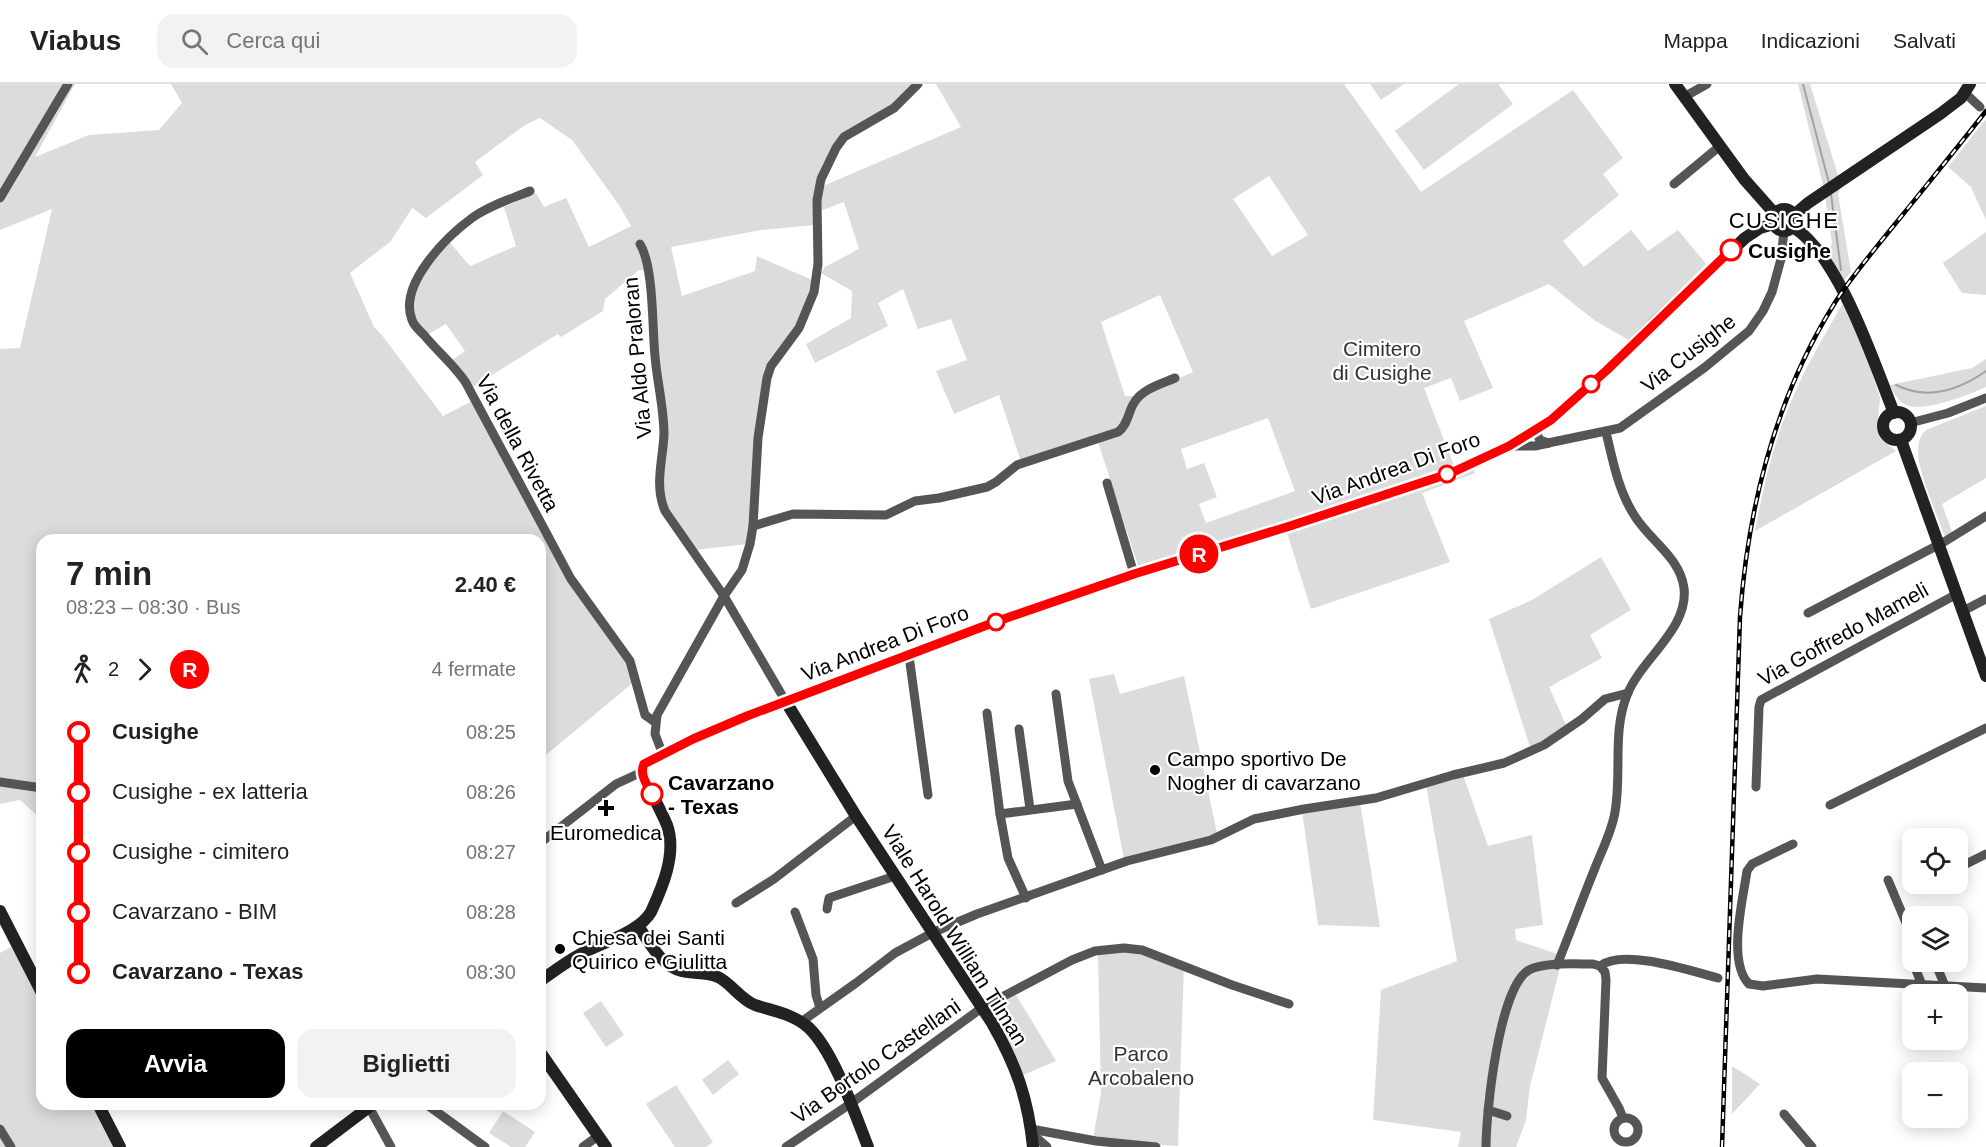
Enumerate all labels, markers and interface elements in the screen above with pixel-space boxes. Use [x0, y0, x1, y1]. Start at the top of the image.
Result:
search box [157, 14, 577, 68]
text: Viabus [30, 25, 121, 56]
icon: search [178, 25, 211, 58]
text: Cerca qui [226, 28, 320, 53]
text: Mappa [1664, 29, 1728, 52]
text: Indicazioni [1761, 29, 1860, 52]
text: Salvati [1893, 29, 1956, 52]
district label: CUSIGHE [1729, 208, 1839, 233]
marker: Cusighe [1720, 239, 1742, 261]
place label: Cusighe [1748, 239, 1831, 262]
street label: Via Aldo Praloran [618, 276, 656, 440]
street label: Via Cusighe [1636, 309, 1740, 397]
park label: Cimitero di Cusighe [1332, 337, 1432, 384]
street label: Via della Rivetta [472, 371, 564, 516]
unlabelled marker [1582, 375, 1600, 393]
street label: Via Andrea Di Foro [1309, 427, 1483, 509]
unlabelled marker [1438, 465, 1456, 483]
line badge: R [1180, 534, 1218, 574]
text: R [1191, 543, 1207, 566]
text: 7 min [66, 555, 152, 592]
text: 2.40 € [455, 572, 516, 597]
street label: Via Goffredo Mameli [1754, 578, 1932, 690]
text: 08:23 – 08:30 · Bus [66, 596, 241, 618]
street label: Via Andrea Di Foro [798, 601, 972, 685]
unlabelled marker [987, 613, 1005, 631]
icon: walk [66, 653, 99, 686]
icon: forward [128, 653, 161, 686]
text: 2 [108, 658, 119, 680]
text: R [182, 658, 197, 681]
text: 4 fermate [432, 658, 516, 680]
text: Cusighe [112, 719, 199, 744]
text: 08:25 [466, 721, 516, 743]
place label: Campo sportivo De Nogher di cavarzano [1167, 747, 1361, 794]
marker: Campo sportivo De Nogher di cavarzano [1148, 763, 1162, 777]
place label: Cavarzano - Texas [668, 771, 774, 818]
text: Cusighe - ex latteria [112, 779, 308, 804]
text: 08:26 [466, 781, 516, 803]
marker: Cavarzano - Texas [641, 783, 663, 805]
marker: Euromedica [597, 799, 615, 817]
place label: Euromedica [550, 821, 662, 844]
street label: Viale Harold William Tilman [878, 821, 1032, 1049]
map controls [1902, 828, 1968, 1128]
button: locate [1902, 828, 1968, 894]
text: Cusighe - cimitero [112, 839, 289, 864]
text: 08:27 [466, 841, 516, 863]
text: Cavarzano - BIM [112, 899, 277, 924]
text: 08:28 [466, 901, 516, 923]
button: layers [1902, 906, 1968, 972]
place label: Chiesa dei Santi Quirico e Giulitta [572, 926, 728, 973]
marker: Chiesa dei Santi Quirico e Giulitta [553, 942, 567, 956]
text: Cavarzano - Texas [112, 959, 304, 984]
text: 08:30 [466, 961, 516, 983]
button: + [1902, 984, 1968, 1050]
street label: Via Bortolo Castellani [787, 994, 965, 1128]
button: Avvia [66, 1029, 285, 1098]
button: Biglietti [297, 1029, 516, 1098]
park label: Parco Arcobaleno [1088, 1042, 1194, 1089]
button: − [1902, 1062, 1968, 1128]

